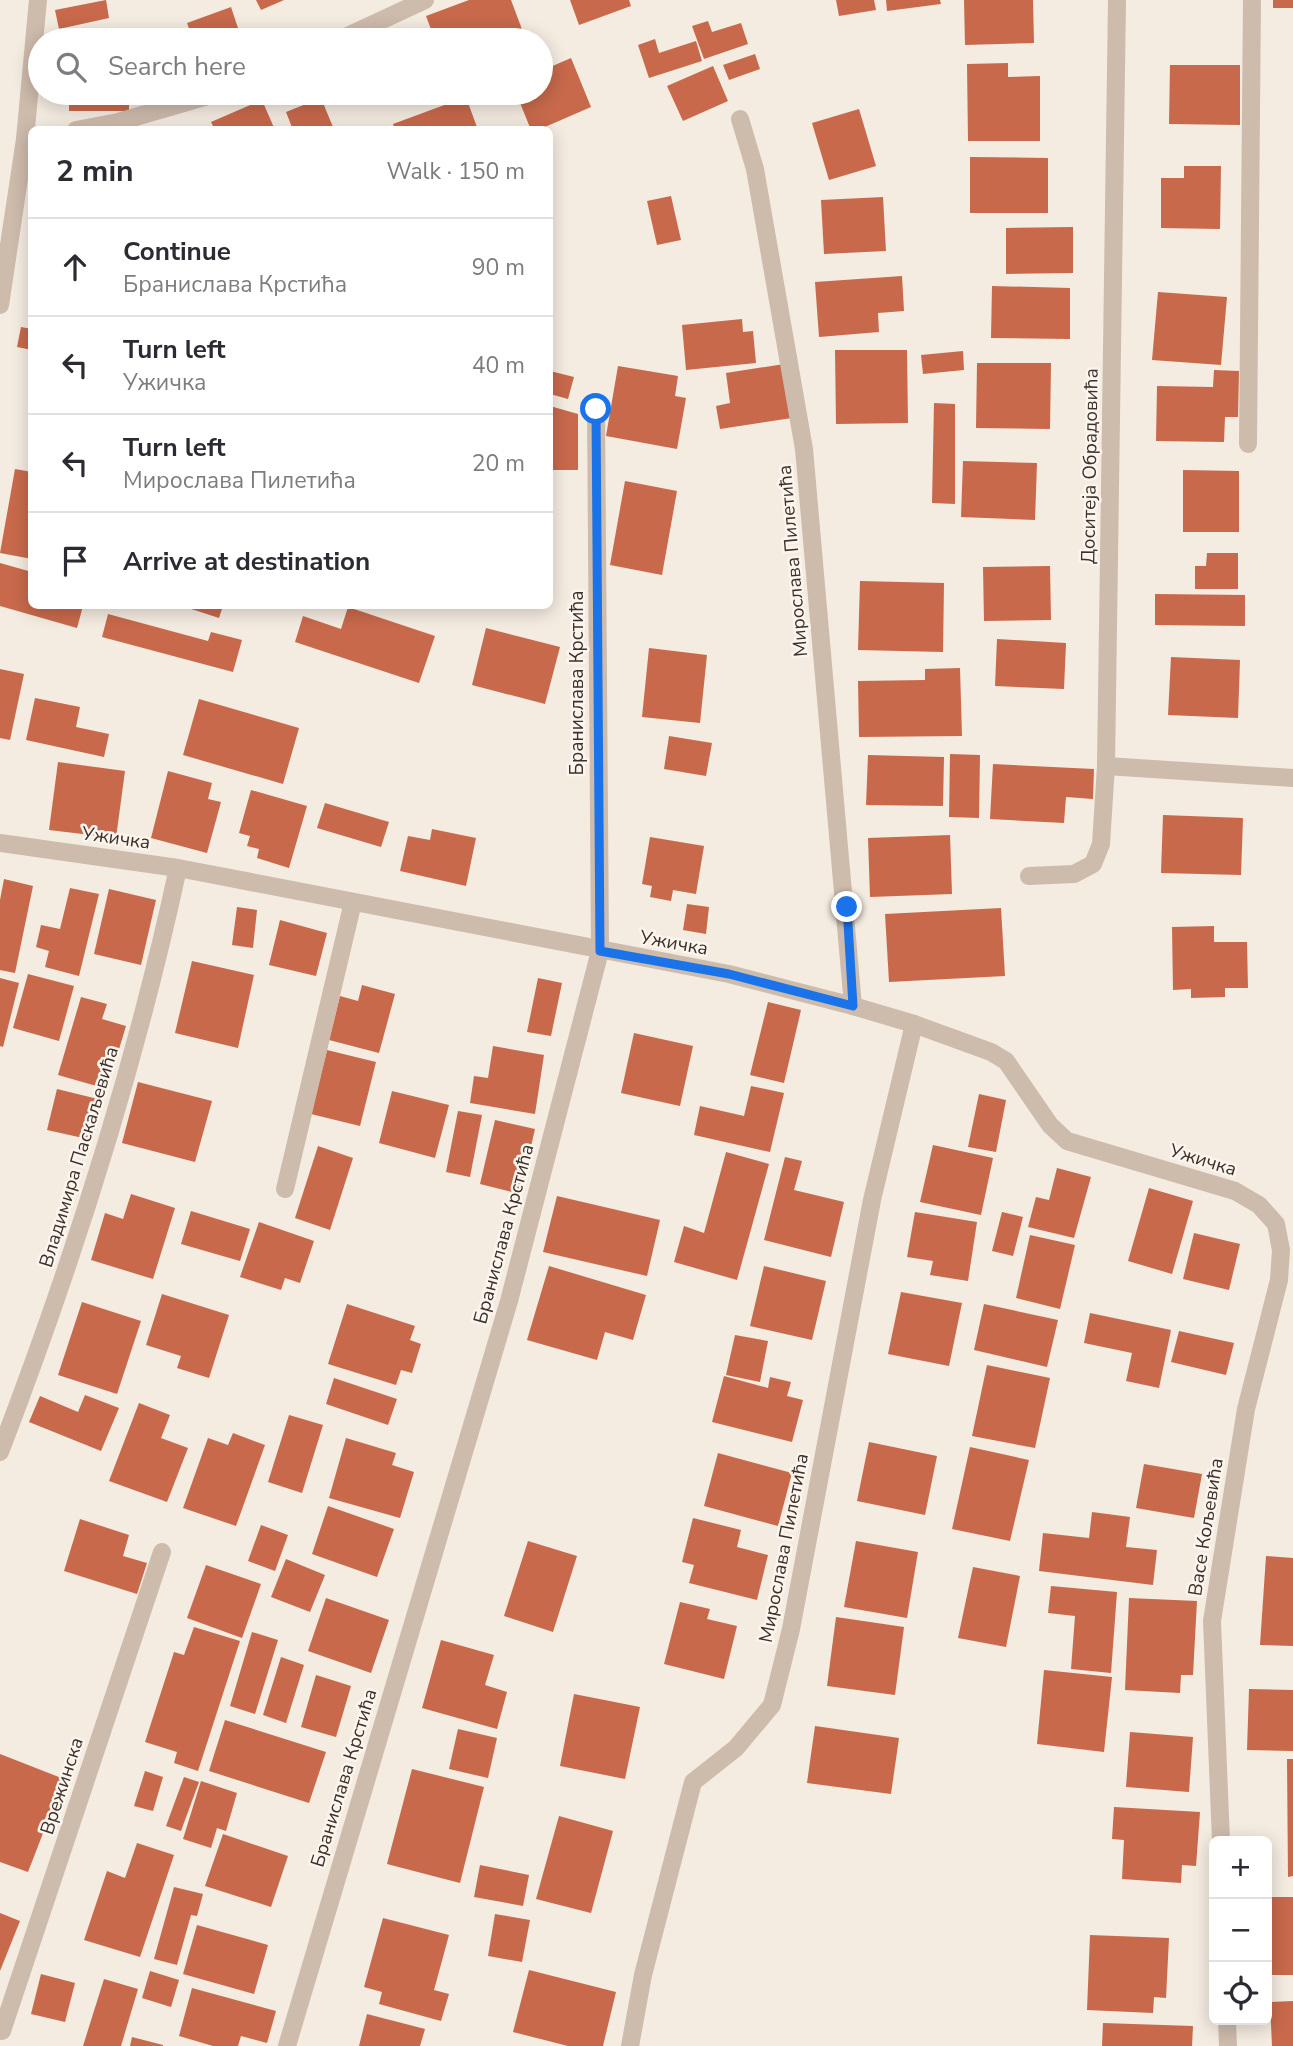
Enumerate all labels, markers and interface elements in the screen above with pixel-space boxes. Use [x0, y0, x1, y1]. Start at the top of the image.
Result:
search box [28, 28, 553, 105]
icon: search [52, 48, 90, 86]
text: Search here [108, 49, 246, 84]
text: 2 min [56, 151, 134, 192]
text: Walk · 150 m [386, 156, 525, 187]
text: Continue [123, 234, 231, 269]
icon: ahead [56, 248, 94, 286]
text: 90 m [472, 252, 525, 283]
text: Бранислава Крстића [123, 269, 347, 300]
text: Turn left [123, 332, 226, 367]
icon: left [56, 346, 94, 384]
text: 40 m [472, 350, 525, 381]
text: Ужичка [123, 367, 206, 398]
street label: Доситеја Обрадовића [1075, 368, 1105, 564]
route start [580, 393, 611, 424]
text: Turn left [123, 430, 226, 465]
icon: left [56, 444, 94, 482]
text: 20 m [472, 448, 525, 479]
street label: Мирослава Пилетића [772, 464, 814, 658]
text: Мирослава Пилетића [123, 465, 356, 496]
icon: arrive [56, 542, 94, 580]
text: Arrive at destination [123, 544, 370, 579]
street label: Бранислава Крстића [564, 590, 590, 776]
street label: Ужичка [79, 820, 152, 856]
route end [831, 891, 862, 922]
street label: Ужичка [637, 924, 710, 962]
street label: Владимира Паскаљевића [33, 1043, 125, 1271]
street label: Ужичка [1165, 1137, 1240, 1183]
street label: Бранислава Крстића [467, 1141, 541, 1327]
street label: Мирослава Пилетића [753, 1451, 815, 1645]
street label: Васе Кољевића [1182, 1456, 1230, 1598]
street label: Бранислава Крстића [305, 1686, 383, 1870]
street label: Врежинска [34, 1734, 90, 1838]
map controls [1209, 1836, 1272, 2025]
button: + [1209, 1836, 1272, 1899]
button: − [1209, 1899, 1272, 1962]
button: locate [1209, 1962, 1272, 2025]

